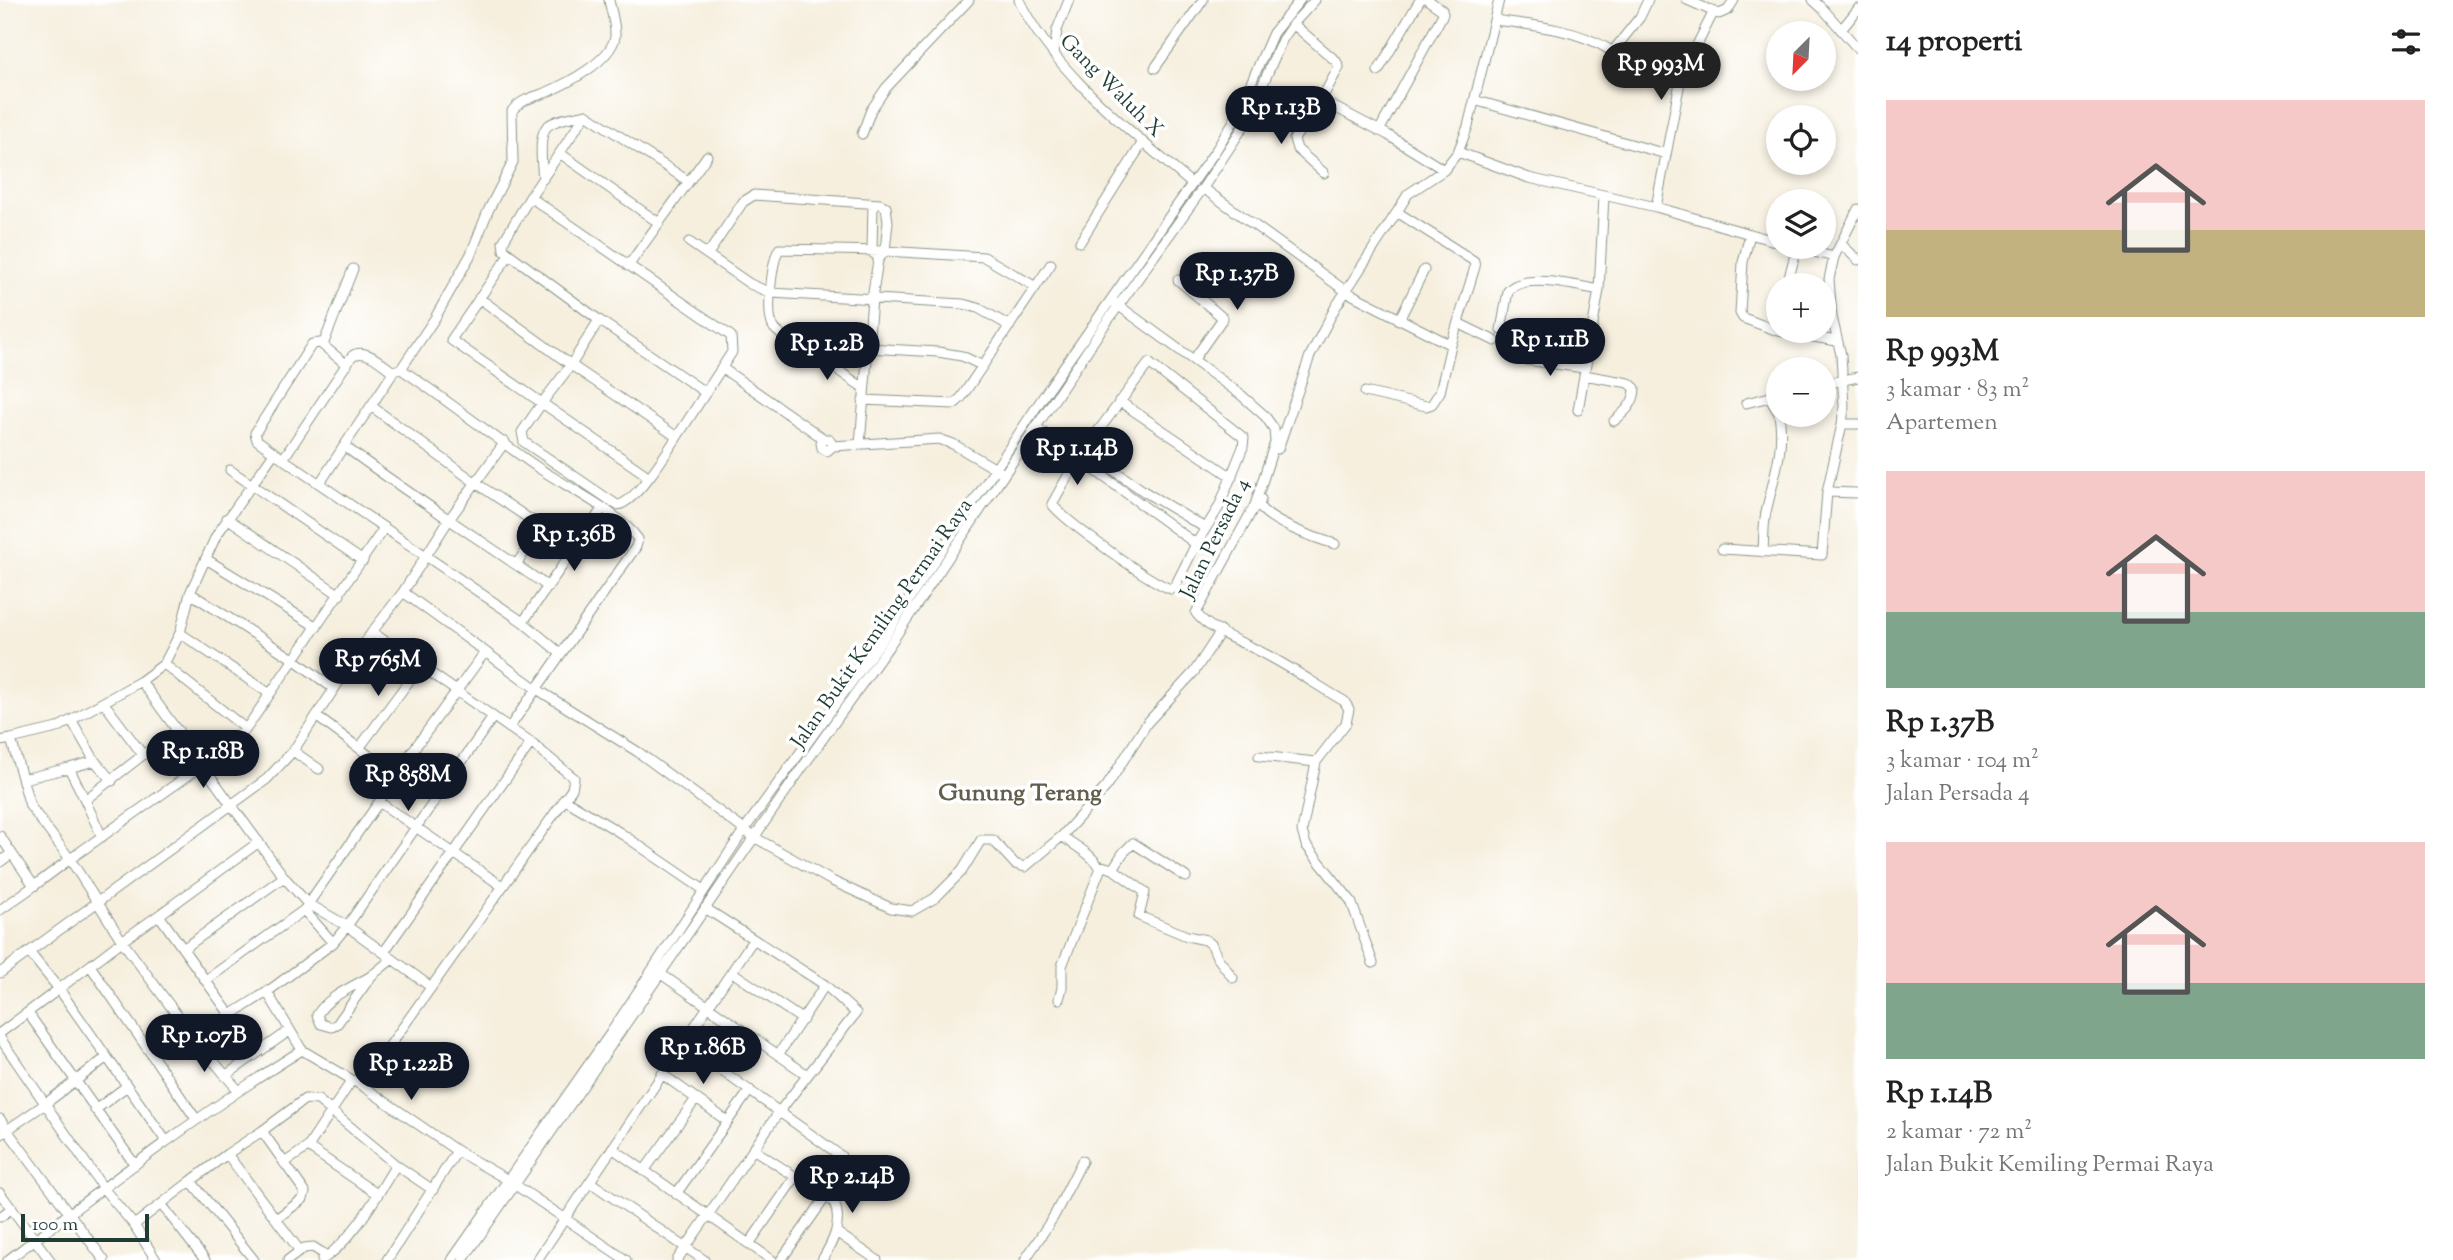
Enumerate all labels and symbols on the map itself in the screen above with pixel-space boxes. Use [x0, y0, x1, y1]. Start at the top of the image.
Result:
north arrow [1766, 21, 1836, 91]
street label: Gang Waluh X [1052, 28, 1169, 145]
pin: Rp 993M [1596, 42, 1726, 102]
pin: Rp 1.13B [1209, 86, 1353, 146]
pin: Rp 1.37B [1165, 252, 1309, 312]
pin: Rp 1.11B [1478, 318, 1622, 378]
pin: Rp 1.2B [762, 322, 892, 382]
pin: Rp 1.14B [1005, 428, 1149, 487]
street label: Jalan Persada 4 [1173, 473, 1258, 605]
street label: Jalan Bukit Kemiling Permai Raya [784, 493, 981, 756]
pin: Rp 1.36B [502, 514, 646, 573]
pin: Rp 765M [313, 638, 443, 698]
pin: Rp 1.18B [131, 730, 275, 790]
pin: Rp 858M [343, 754, 473, 813]
district label: Gunung Terang [938, 777, 1102, 811]
pin: Rp 1.07B [132, 1014, 276, 1074]
pin: Rp 1.86B [631, 1026, 775, 1086]
pin: Rp 1.22B [339, 1042, 483, 1102]
pin: Rp 2.14B [780, 1156, 924, 1215]
scale bar [21, 1211, 149, 1243]

